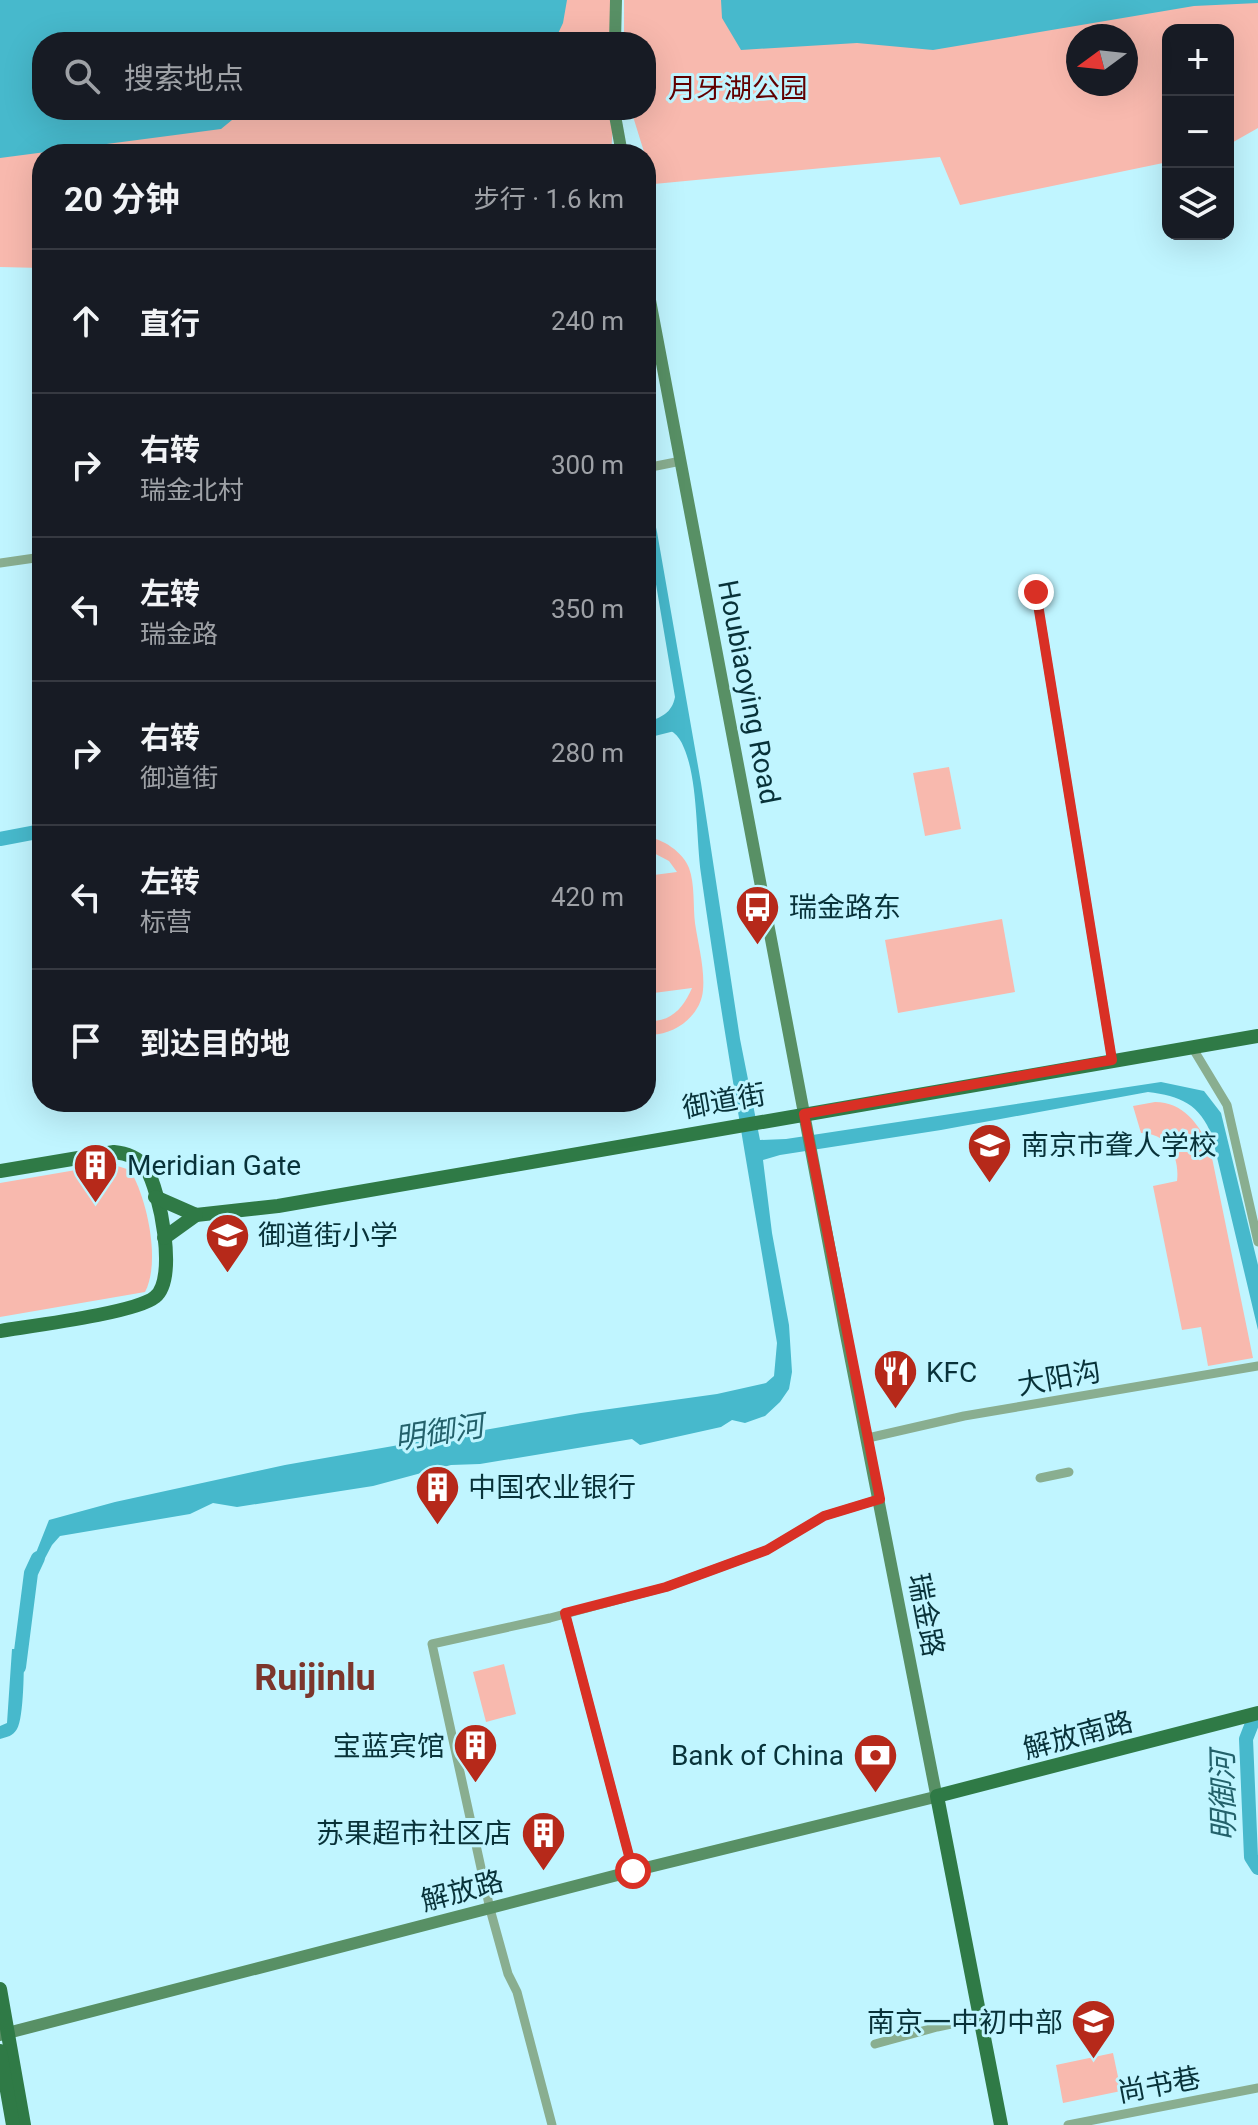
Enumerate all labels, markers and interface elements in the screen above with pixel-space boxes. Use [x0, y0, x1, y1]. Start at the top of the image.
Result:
north arrow [1066, 24, 1138, 96]
map controls [1162, 24, 1234, 240]
button: + [1162, 24, 1234, 96]
search box [32, 32, 656, 120]
icon: search [60, 54, 104, 98]
text: 搜索地点 [124, 61, 244, 96]
park label: 月牙湖公园 [668, 72, 808, 105]
button: − [1162, 96, 1234, 168]
button: layers [1162, 168, 1234, 240]
text: 20 分钟 [64, 179, 179, 219]
text: 步行 · 1.6 km [474, 184, 624, 214]
icon: ahead [64, 299, 108, 343]
text: 直行 [140, 306, 200, 341]
text: 240 m [551, 306, 624, 336]
text: 右转 [140, 432, 200, 467]
icon: right [64, 443, 108, 487]
text: 300 m [551, 450, 624, 480]
text: 瑞金北村 [140, 475, 244, 505]
route end [1018, 574, 1054, 610]
text: 左转 [140, 576, 200, 611]
street label: Houbiaoying Road [711, 577, 787, 807]
icon: left [64, 587, 108, 631]
text: 350 m [551, 594, 624, 624]
text: 瑞金路 [140, 619, 218, 649]
text: 右转 [140, 720, 200, 755]
icon: right [64, 731, 108, 775]
text: 280 m [551, 738, 624, 768]
text: 御道街 [140, 763, 218, 793]
text: 左转 [140, 864, 200, 899]
icon: left [64, 875, 108, 919]
text: 420 m [551, 882, 624, 912]
bus stop icon: 瑞金路东 [734, 883, 782, 946]
place label: 瑞金路东 [789, 891, 901, 924]
text: 标营 [140, 907, 192, 937]
icon: arrive [64, 1019, 108, 1063]
text: 到达目的地 [140, 1026, 290, 1061]
street label: 御道街 [680, 1077, 768, 1125]
school or university icon: 南京市聋人学校 [966, 1121, 1014, 1184]
place label: 南京市聋人学校 [1021, 1129, 1217, 1162]
building icon: Meridian Gate [72, 1141, 120, 1204]
place label: Meridian Gate [127, 1149, 301, 1182]
school or university icon: 御道街小学 [203, 1211, 251, 1274]
place label: 御道街小学 [258, 1219, 398, 1252]
restaurant icon: KFC [871, 1348, 919, 1411]
street label: 大阳沟 [1015, 1354, 1103, 1402]
place label: KFC [926, 1356, 977, 1389]
water label: 明御河 [392, 1407, 491, 1456]
building icon: 中国农业银行 [413, 1463, 461, 1526]
place label: 中国农业银行 [468, 1471, 636, 1504]
street label: 瑞金路 [902, 1571, 950, 1659]
district label: Ruijinlu [254, 1657, 376, 1699]
street label: 解放南路 [1020, 1705, 1136, 1765]
building icon: 宝蓝宾馆 [452, 1722, 500, 1785]
place label: 宝蓝宾馆 [333, 1730, 445, 1763]
bank icon: Bank of China [851, 1731, 899, 1794]
place label: Bank of China [671, 1739, 844, 1772]
water label: 明御河 [1205, 1746, 1241, 1841]
building icon: 苏果超市社区店 [519, 1809, 567, 1872]
place label: 苏果超市社区店 [316, 1817, 512, 1850]
route start [615, 1853, 651, 1889]
street label: 解放路 [417, 1864, 507, 1918]
school or university icon: 南京一中初中部 [1070, 1998, 1118, 2061]
place label: 南京一中初中部 [867, 2006, 1063, 2039]
street label: 尚书巷 [1115, 2061, 1203, 2109]

